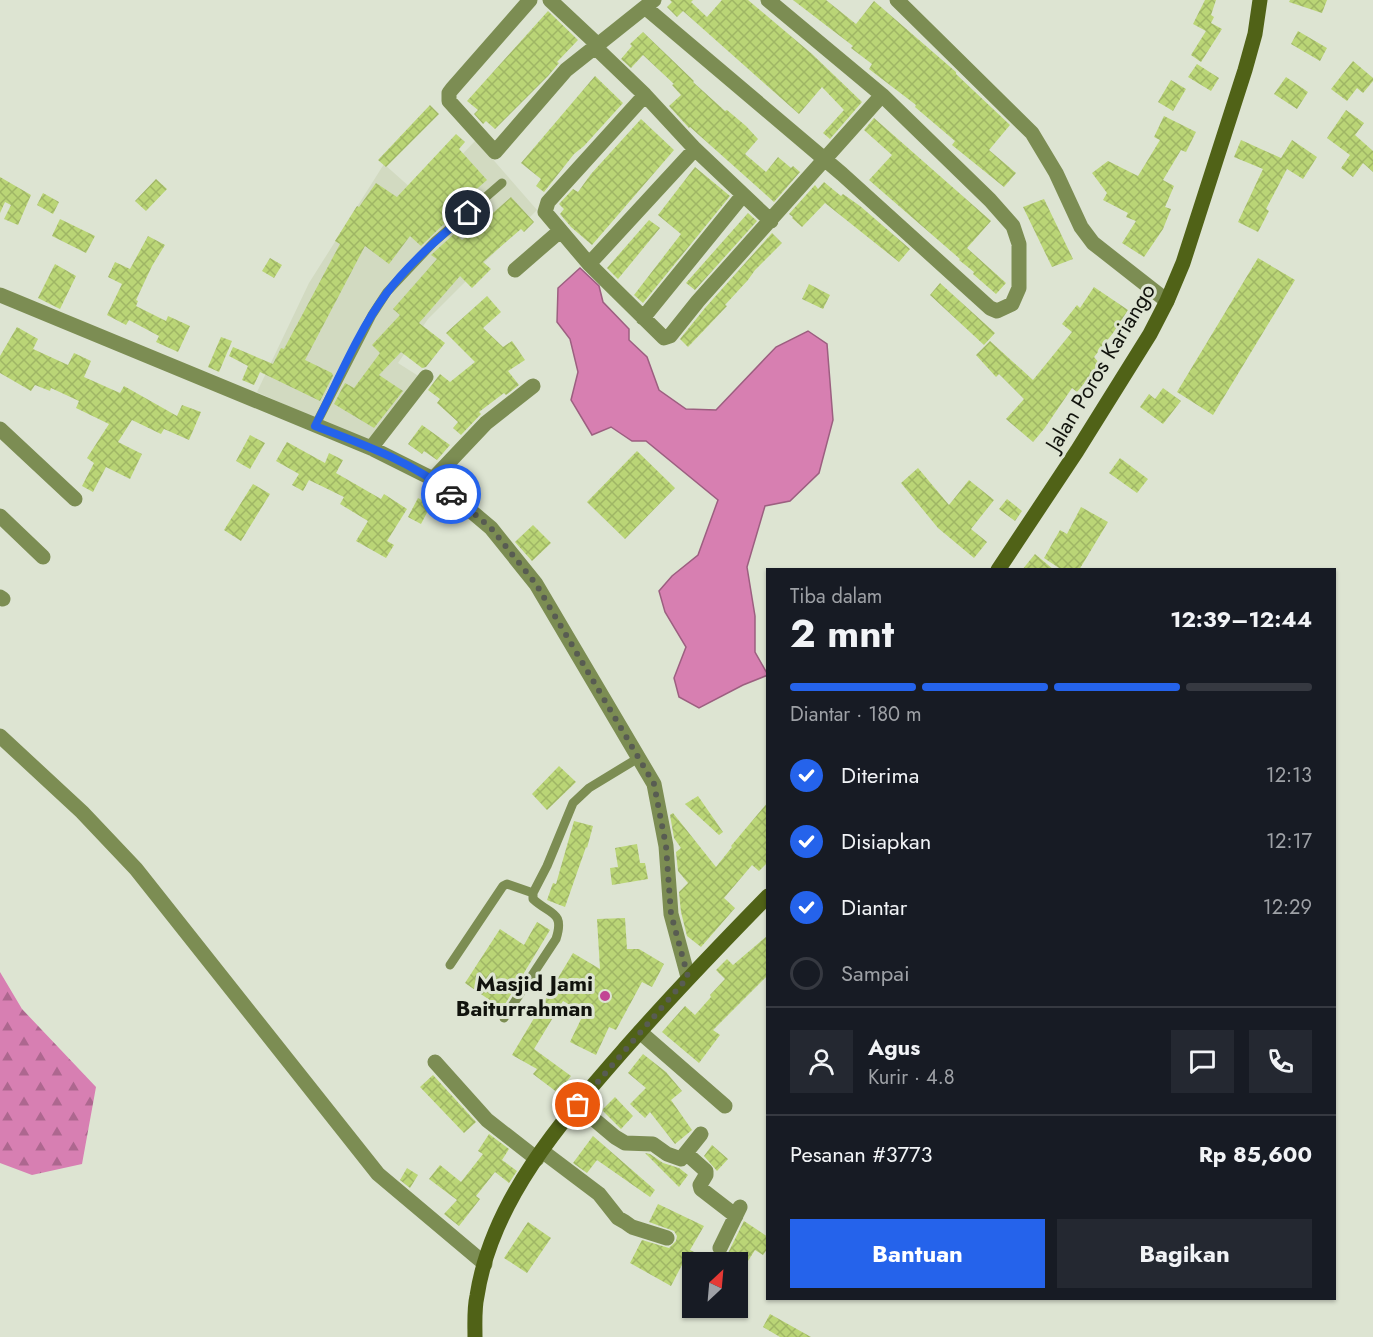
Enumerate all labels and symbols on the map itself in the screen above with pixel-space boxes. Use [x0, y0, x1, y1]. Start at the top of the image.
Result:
pin [442, 187, 493, 238]
street label: Jalan Poros Kariango [1036, 277, 1163, 460]
courier [421, 464, 481, 524]
place label: Masjid Jami Baiturrahman [456, 967, 593, 1024]
marker: Masjid Jami Baiturrahman [598, 989, 612, 1003]
pin [552, 1079, 603, 1130]
north arrow [682, 1252, 748, 1318]

